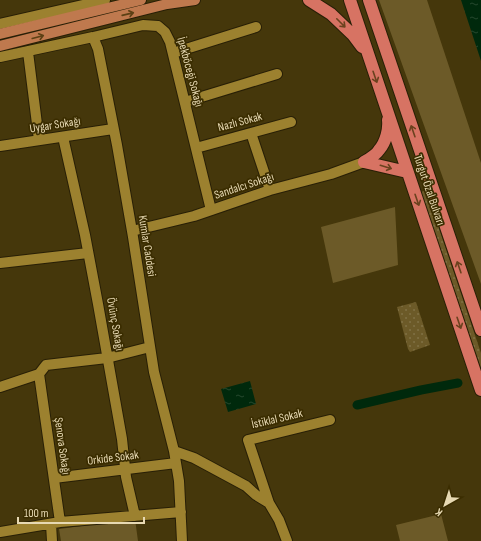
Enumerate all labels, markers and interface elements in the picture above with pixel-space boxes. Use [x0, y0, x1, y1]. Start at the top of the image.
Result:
one-way arrow [121, 9, 134, 17]
one-way arrow [336, 18, 346, 28]
one-way arrow [31, 32, 44, 40]
street label: İpekböceği Sokağı [173, 35, 207, 109]
one-way arrow [372, 70, 379, 83]
street label: Nazlı Sokak [216, 109, 264, 135]
street label: Uygar Sokağı [29, 114, 81, 136]
one-way arrow [409, 124, 416, 137]
street label: Turgut Özal Bulvarı [410, 153, 448, 227]
one-way arrow [379, 164, 392, 171]
street label: Sandalcı Sokağı [212, 169, 276, 203]
one-way arrow [414, 193, 421, 206]
street label: Kumlar Caddesi [135, 214, 159, 278]
one-way arrow [455, 261, 463, 273]
street label: Övünç Sokağı [103, 296, 127, 352]
one-way arrow [456, 316, 463, 329]
street label: İstiklal Sokak [250, 406, 304, 432]
street label: Şenova Sokağı [51, 417, 73, 475]
street label: Orkide Sokak [86, 447, 140, 469]
north arrow [425, 485, 465, 525]
scale bar [18, 499, 144, 525]
text: K [432, 505, 445, 519]
text: 100 m [24, 506, 49, 521]

